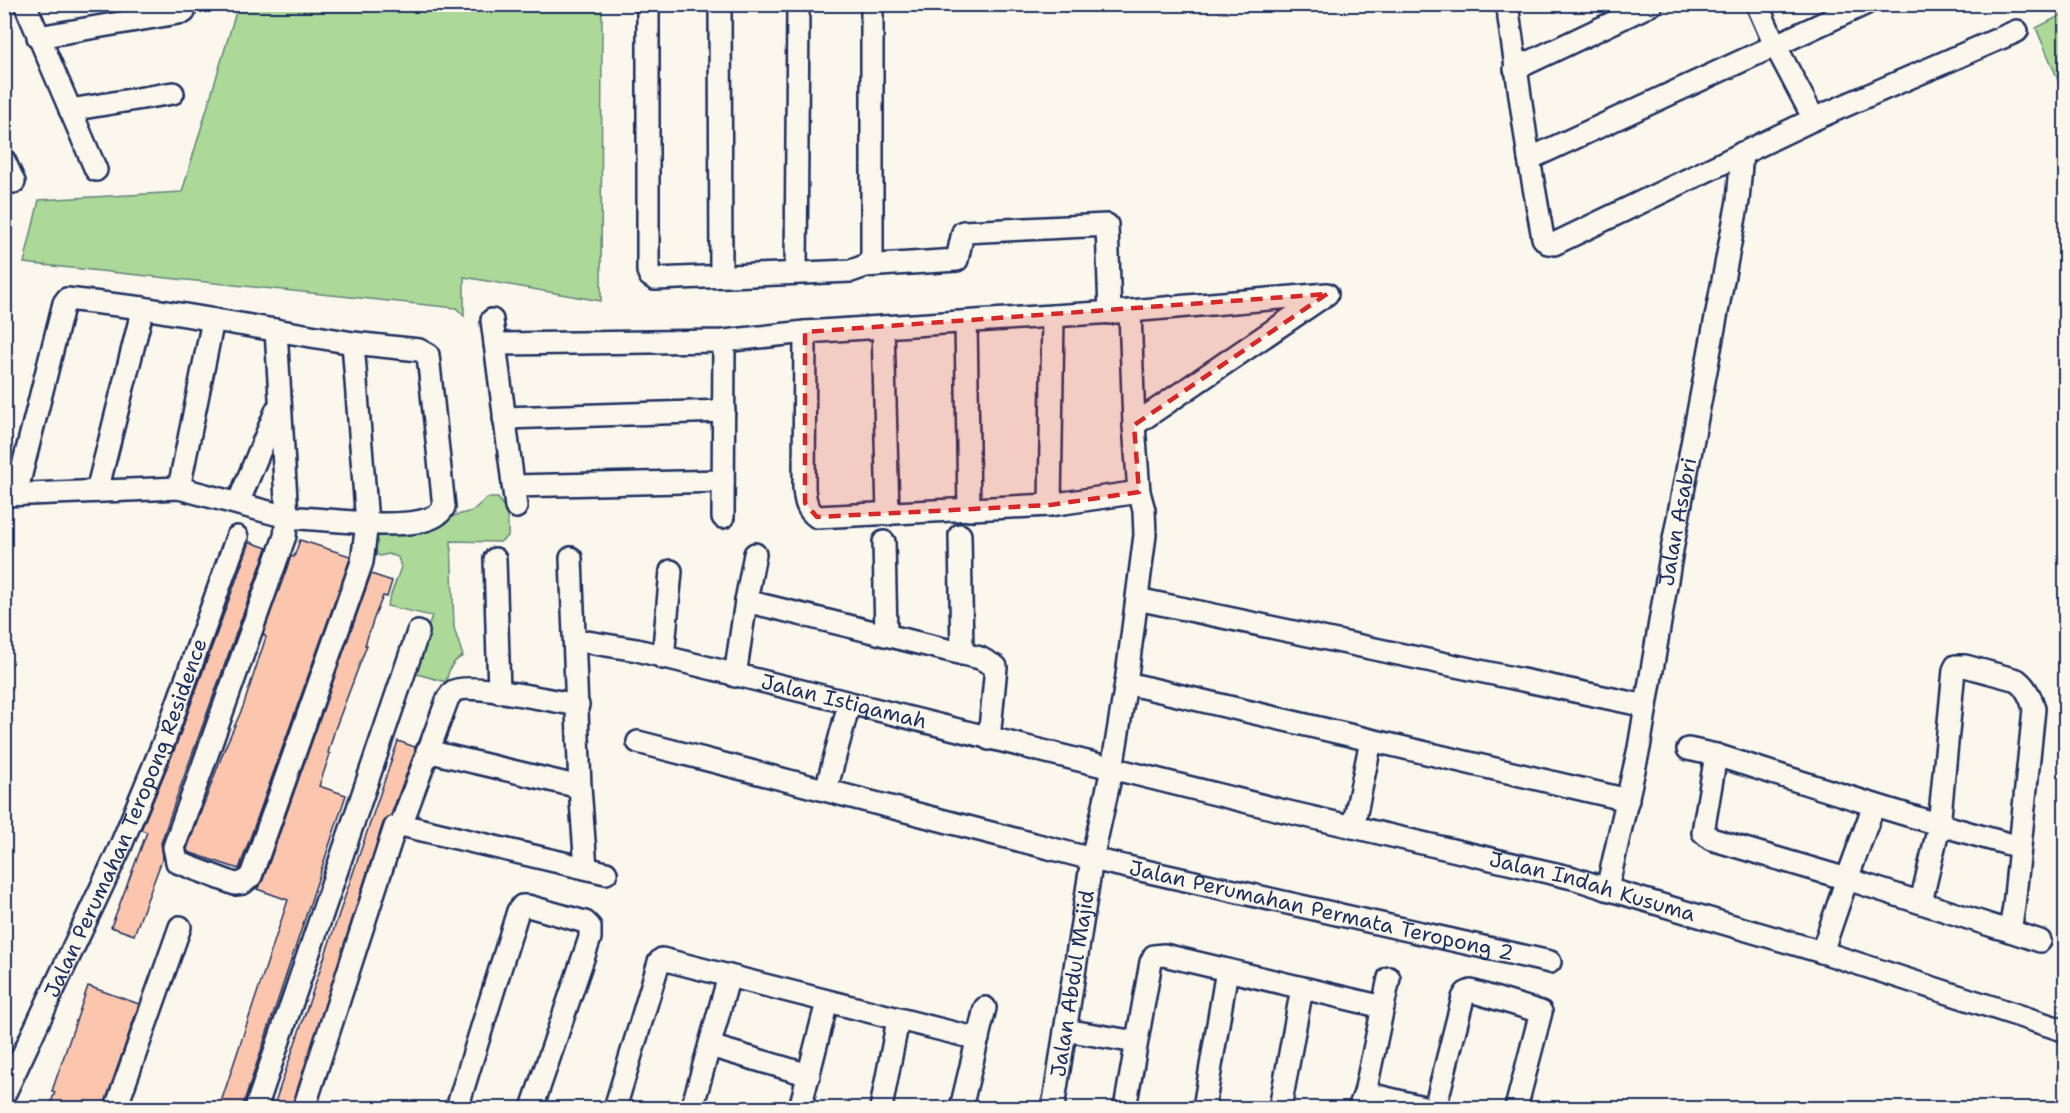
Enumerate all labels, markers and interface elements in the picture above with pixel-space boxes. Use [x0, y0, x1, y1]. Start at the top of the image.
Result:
street label: Jalan Asabri [1652, 455, 1703, 588]
street label: Jalan Perumahan Teropong Residence [38, 634, 214, 1002]
street label: Jalan Istiqamah [758, 667, 930, 736]
street label: Jalan Indah Kusuma [1486, 845, 1699, 928]
street label: Jalan Perumahan Permata Teropong 2 [1127, 854, 1516, 967]
street label: Jalan Abdul Majid [1044, 888, 1101, 1079]

